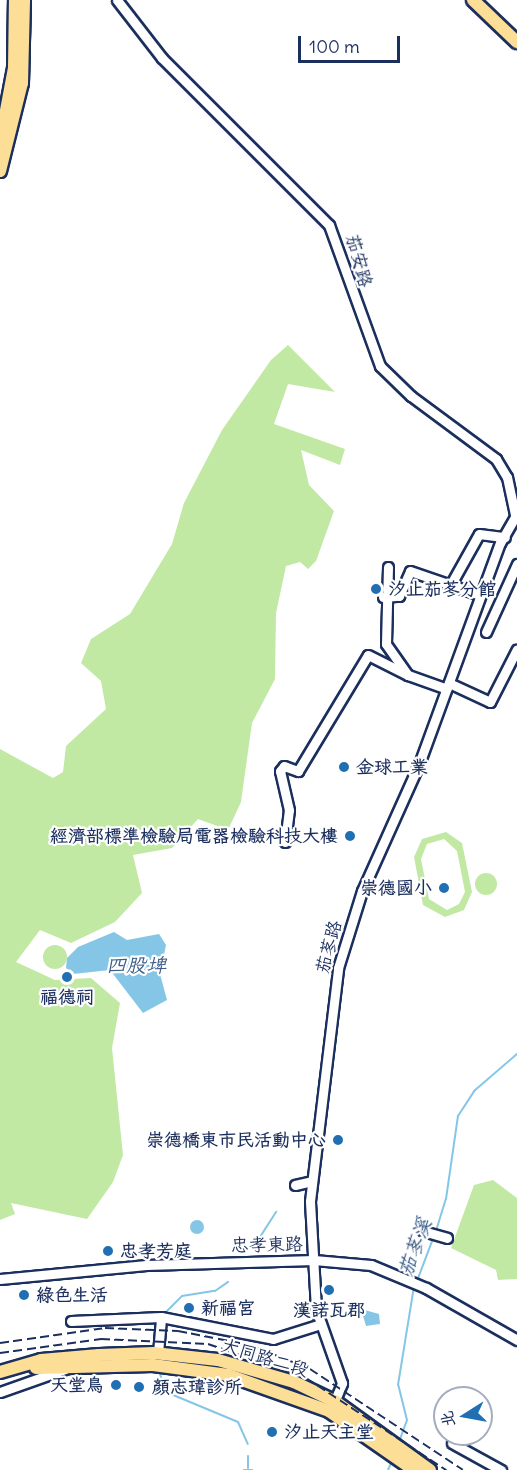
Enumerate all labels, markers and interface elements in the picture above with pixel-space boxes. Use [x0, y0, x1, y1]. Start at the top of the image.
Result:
scale bar [301, 24, 403, 62]
text: 100 m [309, 35, 360, 58]
street label: 茄安路 [342, 232, 376, 290]
place label: 汐止茄苳分館 [388, 578, 496, 600]
marker: 汐止茄苳分館 [369, 582, 383, 596]
place label: 金球工業 [356, 756, 428, 778]
marker: 金球工業 [337, 760, 351, 774]
place label: 經濟部標準檢驗局電器檢驗科技大樓 [50, 825, 338, 847]
marker: 經濟部標準檢驗局電器檢驗科技大樓 [343, 829, 357, 843]
place label: 崇德國小 [360, 877, 432, 899]
marker: 崇德國小 [437, 881, 451, 895]
street label: 茄苳路 [312, 918, 346, 976]
water label: 四股埤 [106, 952, 166, 976]
marker: 福德祠 [60, 970, 74, 984]
place label: 福德祠 [40, 986, 94, 1008]
place label: 崇德橋東市民活動中心 [146, 1129, 326, 1151]
marker: 崇德橋東市民活動中心 [331, 1133, 345, 1147]
water label: 茄苳溪 [392, 1215, 436, 1279]
street label: 忠孝東路 [231, 1234, 303, 1256]
place label: 忠孝芳庭 [120, 1240, 192, 1262]
marker: 忠孝芳庭 [101, 1244, 115, 1258]
marker: 漢諾瓦郡 [322, 1283, 336, 1297]
place label: 綠色生活 [36, 1284, 108, 1306]
marker: 綠色生活 [17, 1288, 31, 1302]
place label: 新福宮 [201, 1297, 255, 1319]
place label: 漢諾瓦郡 [293, 1299, 365, 1321]
marker: 新福宮 [182, 1301, 196, 1315]
street label: 大同路二段 [219, 1335, 311, 1381]
place label: 天堂鳥 [50, 1374, 104, 1396]
place label: 顏志瑋診所 [152, 1376, 242, 1398]
marker: 天堂鳥 [109, 1378, 123, 1392]
marker: 顏志瑋診所 [130, 1378, 148, 1396]
north arrow [433, 1386, 493, 1446]
text: 北 [436, 1409, 459, 1429]
place label: 汐止天主堂 [284, 1421, 374, 1443]
marker: 汐止天主堂 [265, 1425, 279, 1439]

